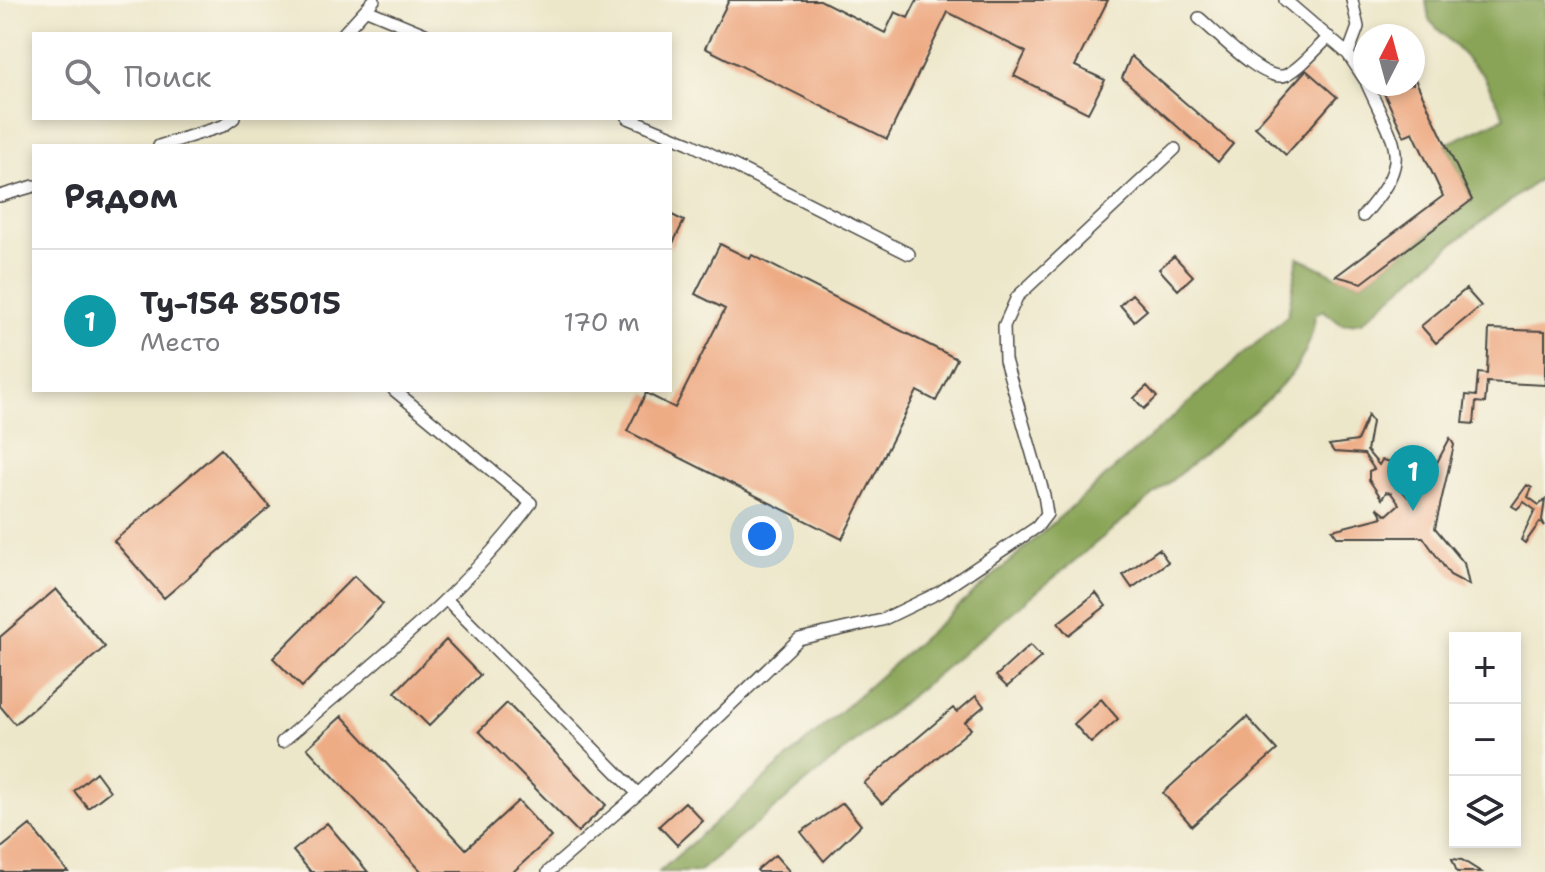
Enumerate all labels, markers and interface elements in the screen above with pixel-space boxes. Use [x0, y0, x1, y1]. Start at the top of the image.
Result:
north arrow [1353, 24, 1425, 96]
search box [32, 32, 672, 120]
icon: search [60, 54, 104, 98]
text: Поиск [124, 56, 212, 97]
text: Рядом [64, 173, 178, 219]
text: Ту-154 85015 [140, 283, 341, 324]
text: 1 [84, 304, 96, 339]
text: 170 m [563, 304, 640, 339]
text: Место [140, 324, 221, 359]
pin: 1 [1387, 445, 1439, 511]
your location [742, 516, 782, 556]
map controls [1449, 632, 1521, 848]
button: + [1449, 632, 1521, 704]
button: − [1449, 704, 1521, 776]
button: layers [1449, 776, 1521, 848]

